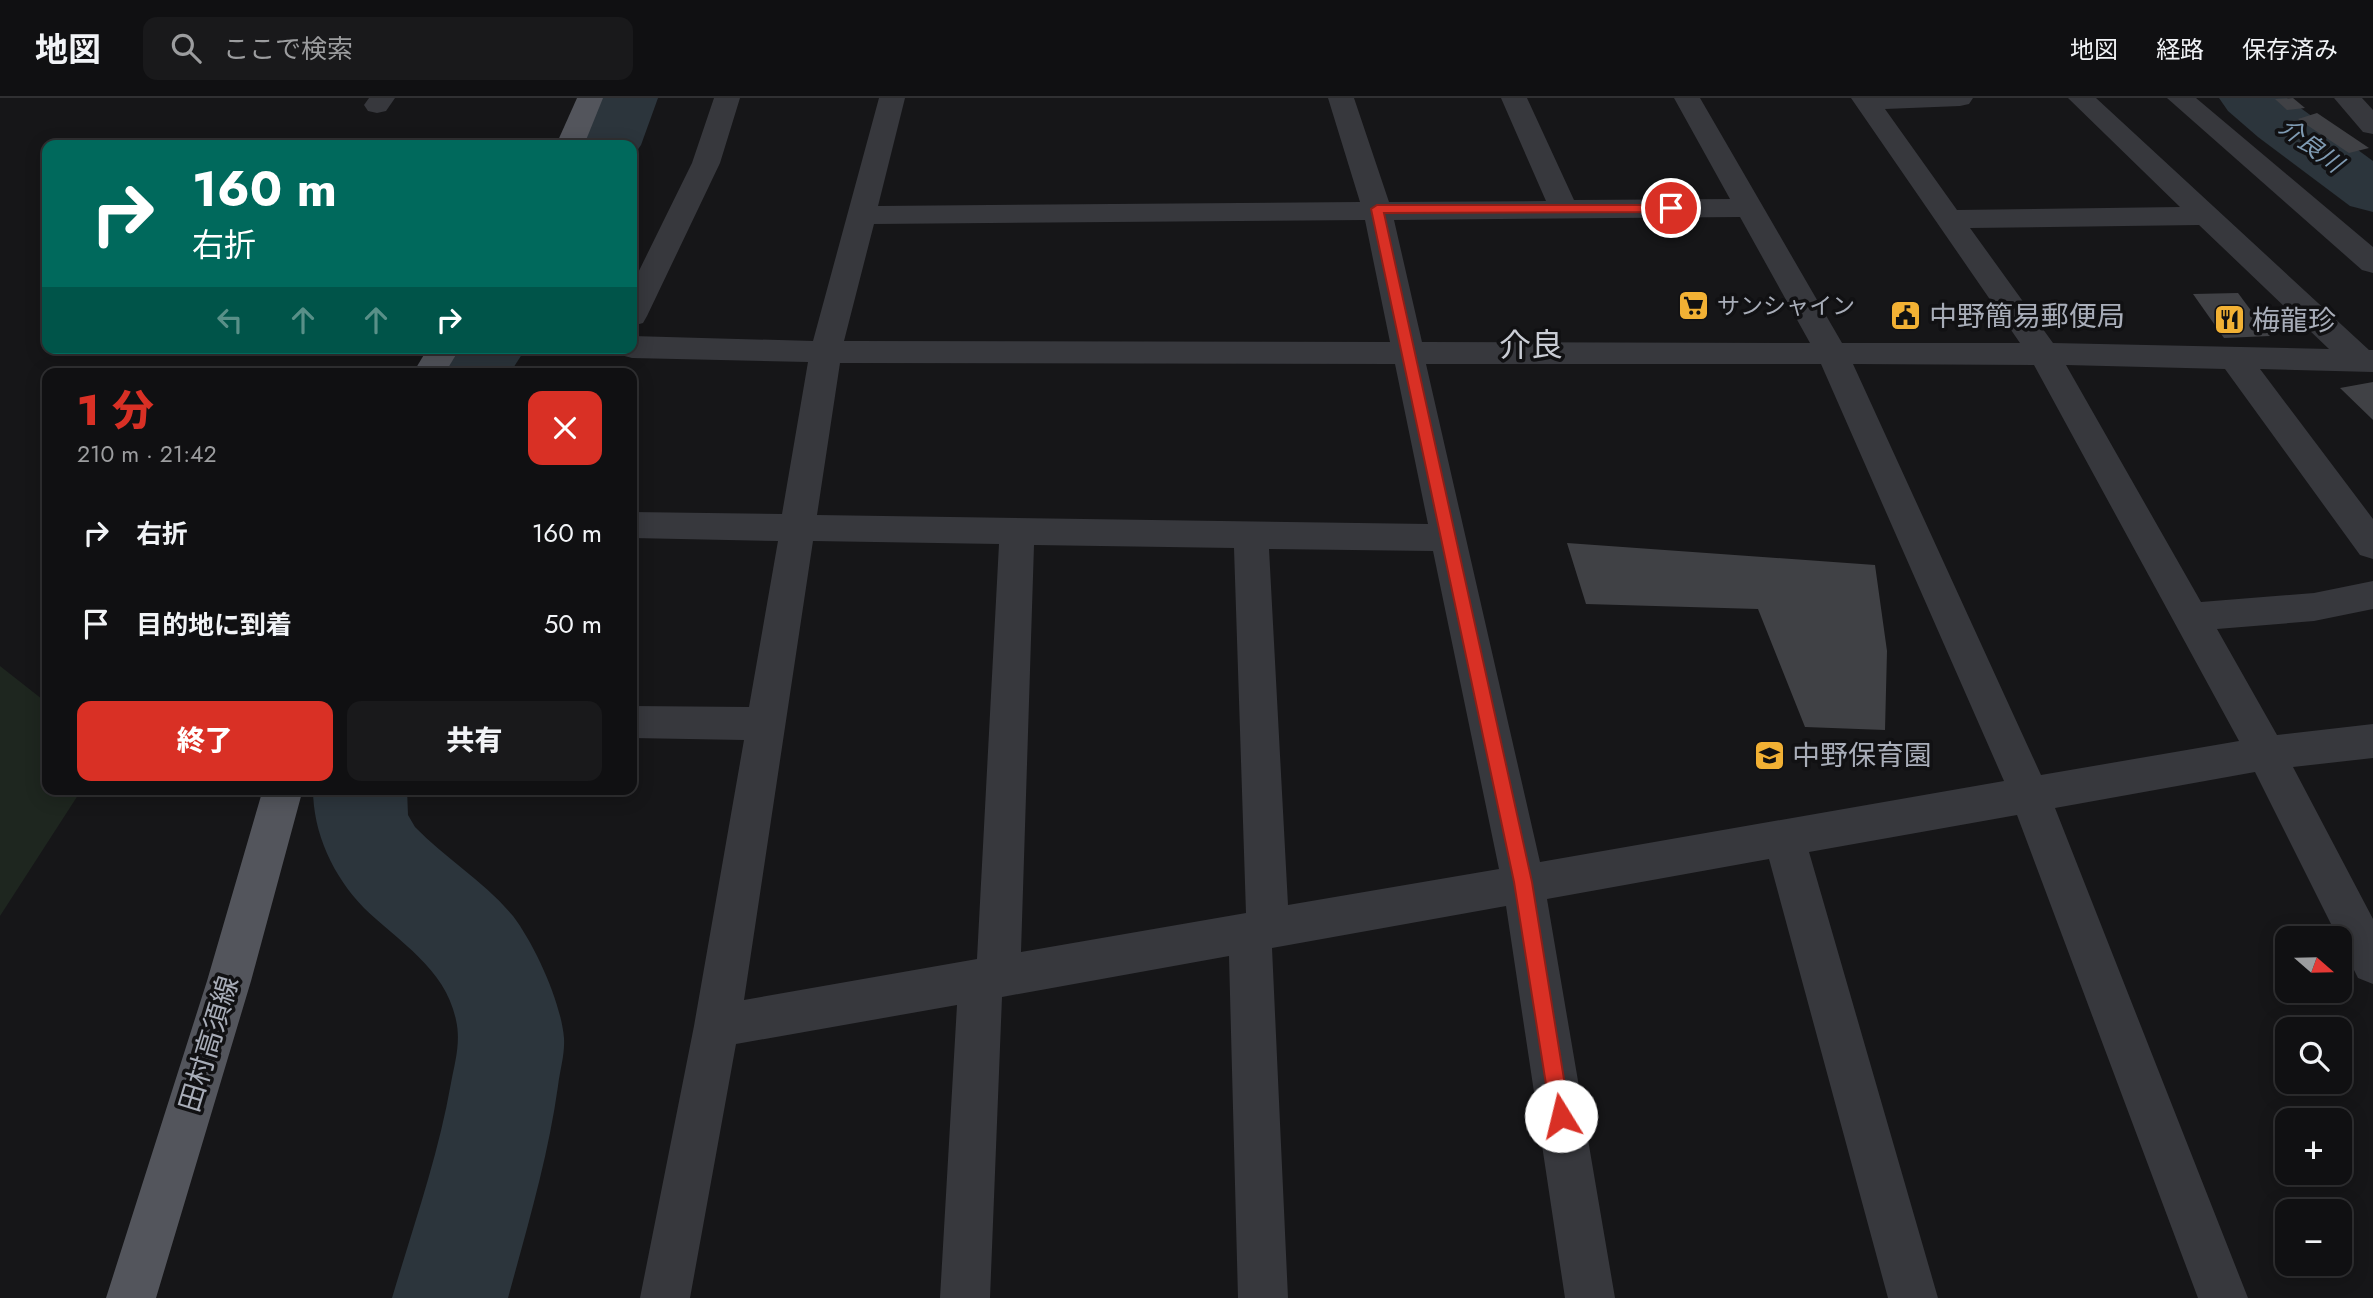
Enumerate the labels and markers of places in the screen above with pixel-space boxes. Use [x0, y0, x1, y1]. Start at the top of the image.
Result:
pin [1641, 178, 1701, 238]
supermarket icon: サンシャイン [1677, 289, 1711, 323]
place label: サンシャイン [1717, 289, 1855, 323]
place label: 中野簡易郵便局 [1929, 296, 2125, 337]
public building icon: 中野簡易郵便局 [1889, 299, 1923, 333]
place label: 梅龍珍 [2252, 300, 2336, 341]
restaurant icon: 梅龍珍 [2212, 303, 2246, 337]
place label: 中野保育園 [1792, 735, 1932, 776]
school or university icon: 中野保育園 [1752, 738, 1786, 772]

